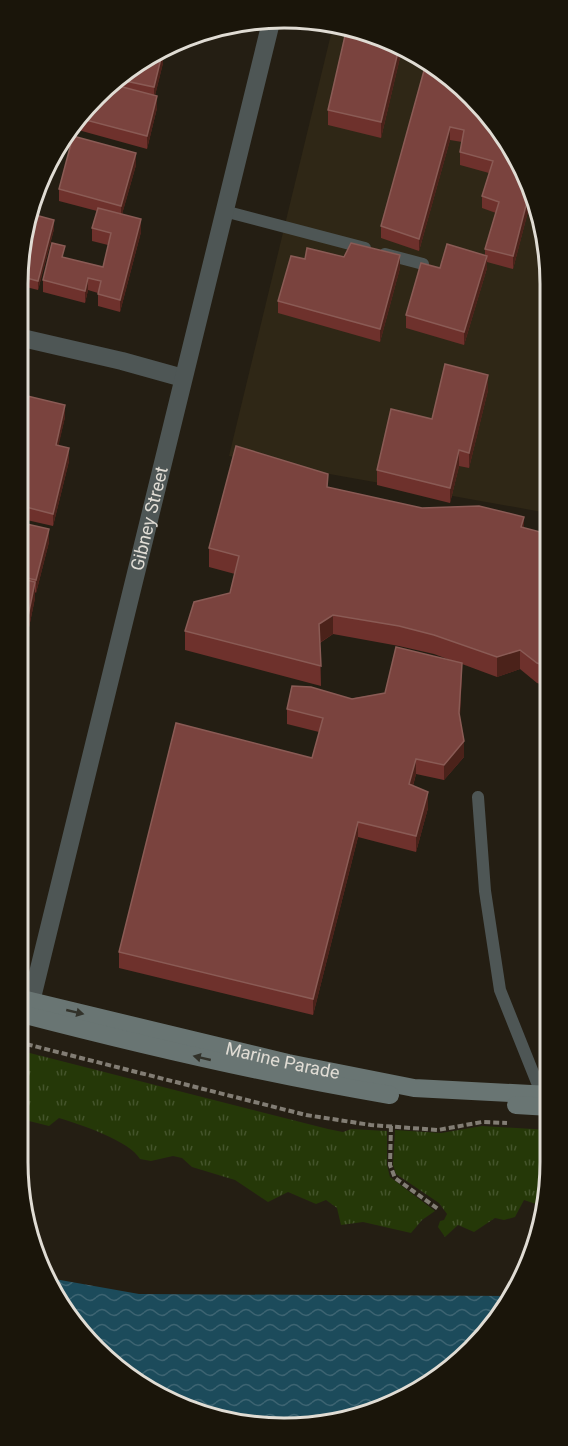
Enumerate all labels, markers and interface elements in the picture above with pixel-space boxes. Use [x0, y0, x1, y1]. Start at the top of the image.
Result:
street label: Gibney Street [126, 464, 172, 573]
one-way arrow [66, 1008, 84, 1018]
street label: Marine Parade [224, 1037, 342, 1083]
one-way arrow [192, 1053, 211, 1062]

